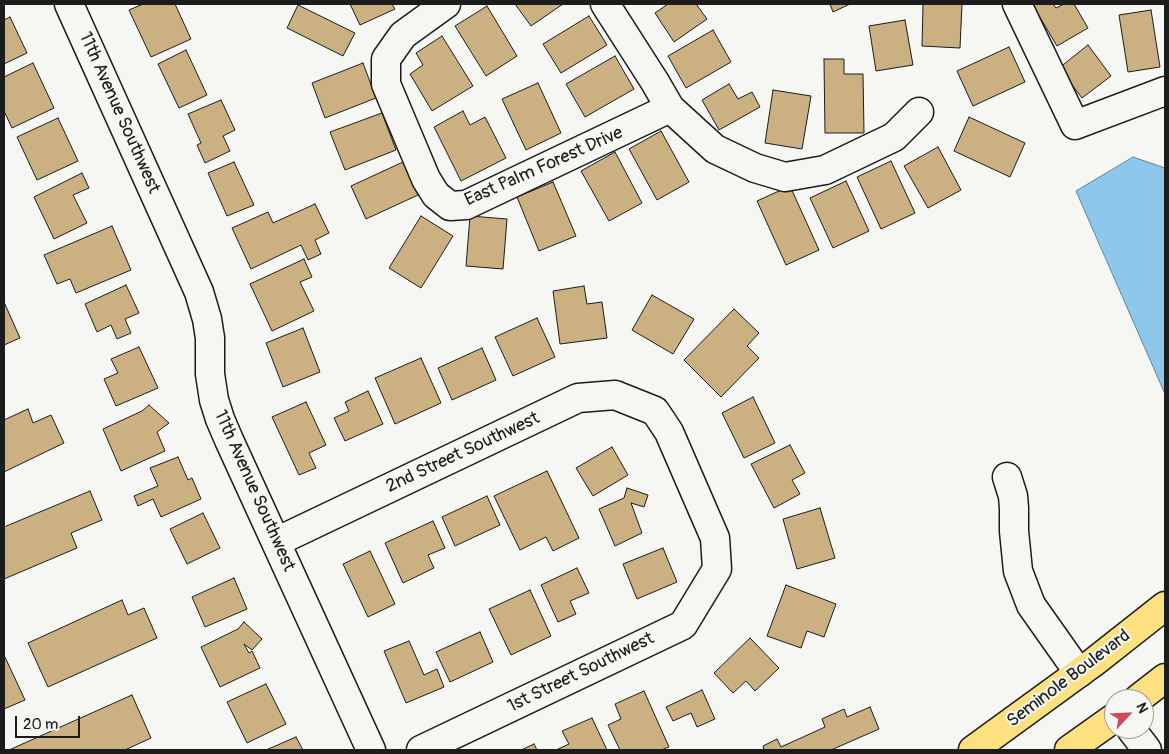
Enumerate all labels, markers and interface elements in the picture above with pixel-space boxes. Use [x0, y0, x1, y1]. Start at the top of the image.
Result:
street label: 11th Avenue Southwest [74, 29, 164, 197]
street label: East Palm Forest Drive [462, 122, 626, 212]
street label: 11th Avenue Southwest [209, 407, 299, 575]
street label: 2nd Street Southwest [383, 408, 543, 498]
street label: Seminole Boulevard [1003, 626, 1135, 732]
street label: 1st Street Southwest [504, 628, 658, 718]
north arrow [1104, 689, 1154, 739]
text: N [1132, 700, 1152, 716]
scale bar [18, 706, 82, 738]
text: 20 m [23, 715, 58, 734]

